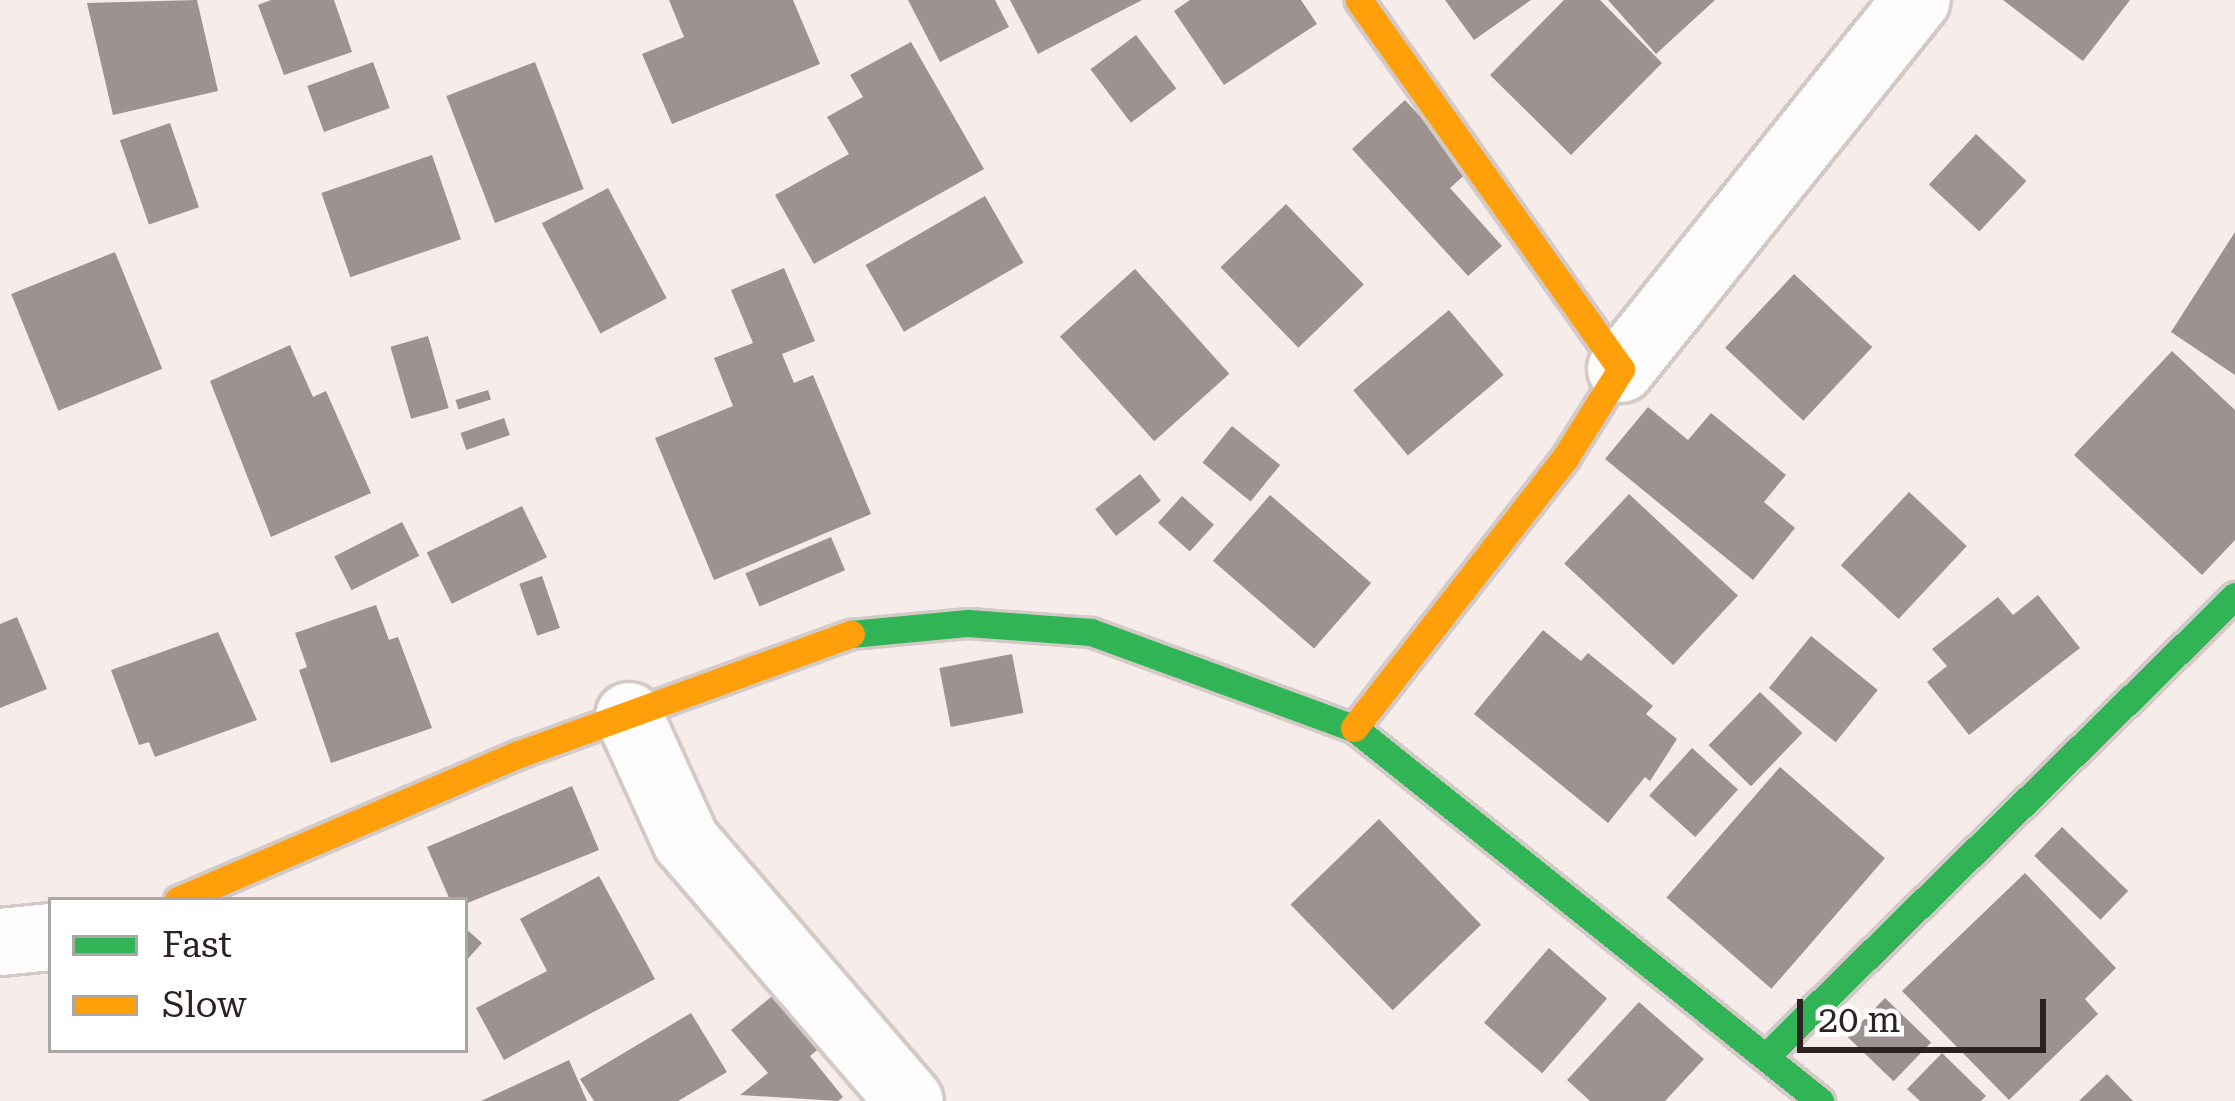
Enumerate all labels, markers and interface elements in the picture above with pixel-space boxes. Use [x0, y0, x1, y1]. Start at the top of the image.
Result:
legend [48, 897, 468, 1053]
text: Fast [162, 924, 232, 966]
scale bar [1803, 975, 2052, 1049]
text: Slow [162, 984, 247, 1026]
text: 20 m [1818, 999, 1900, 1041]

